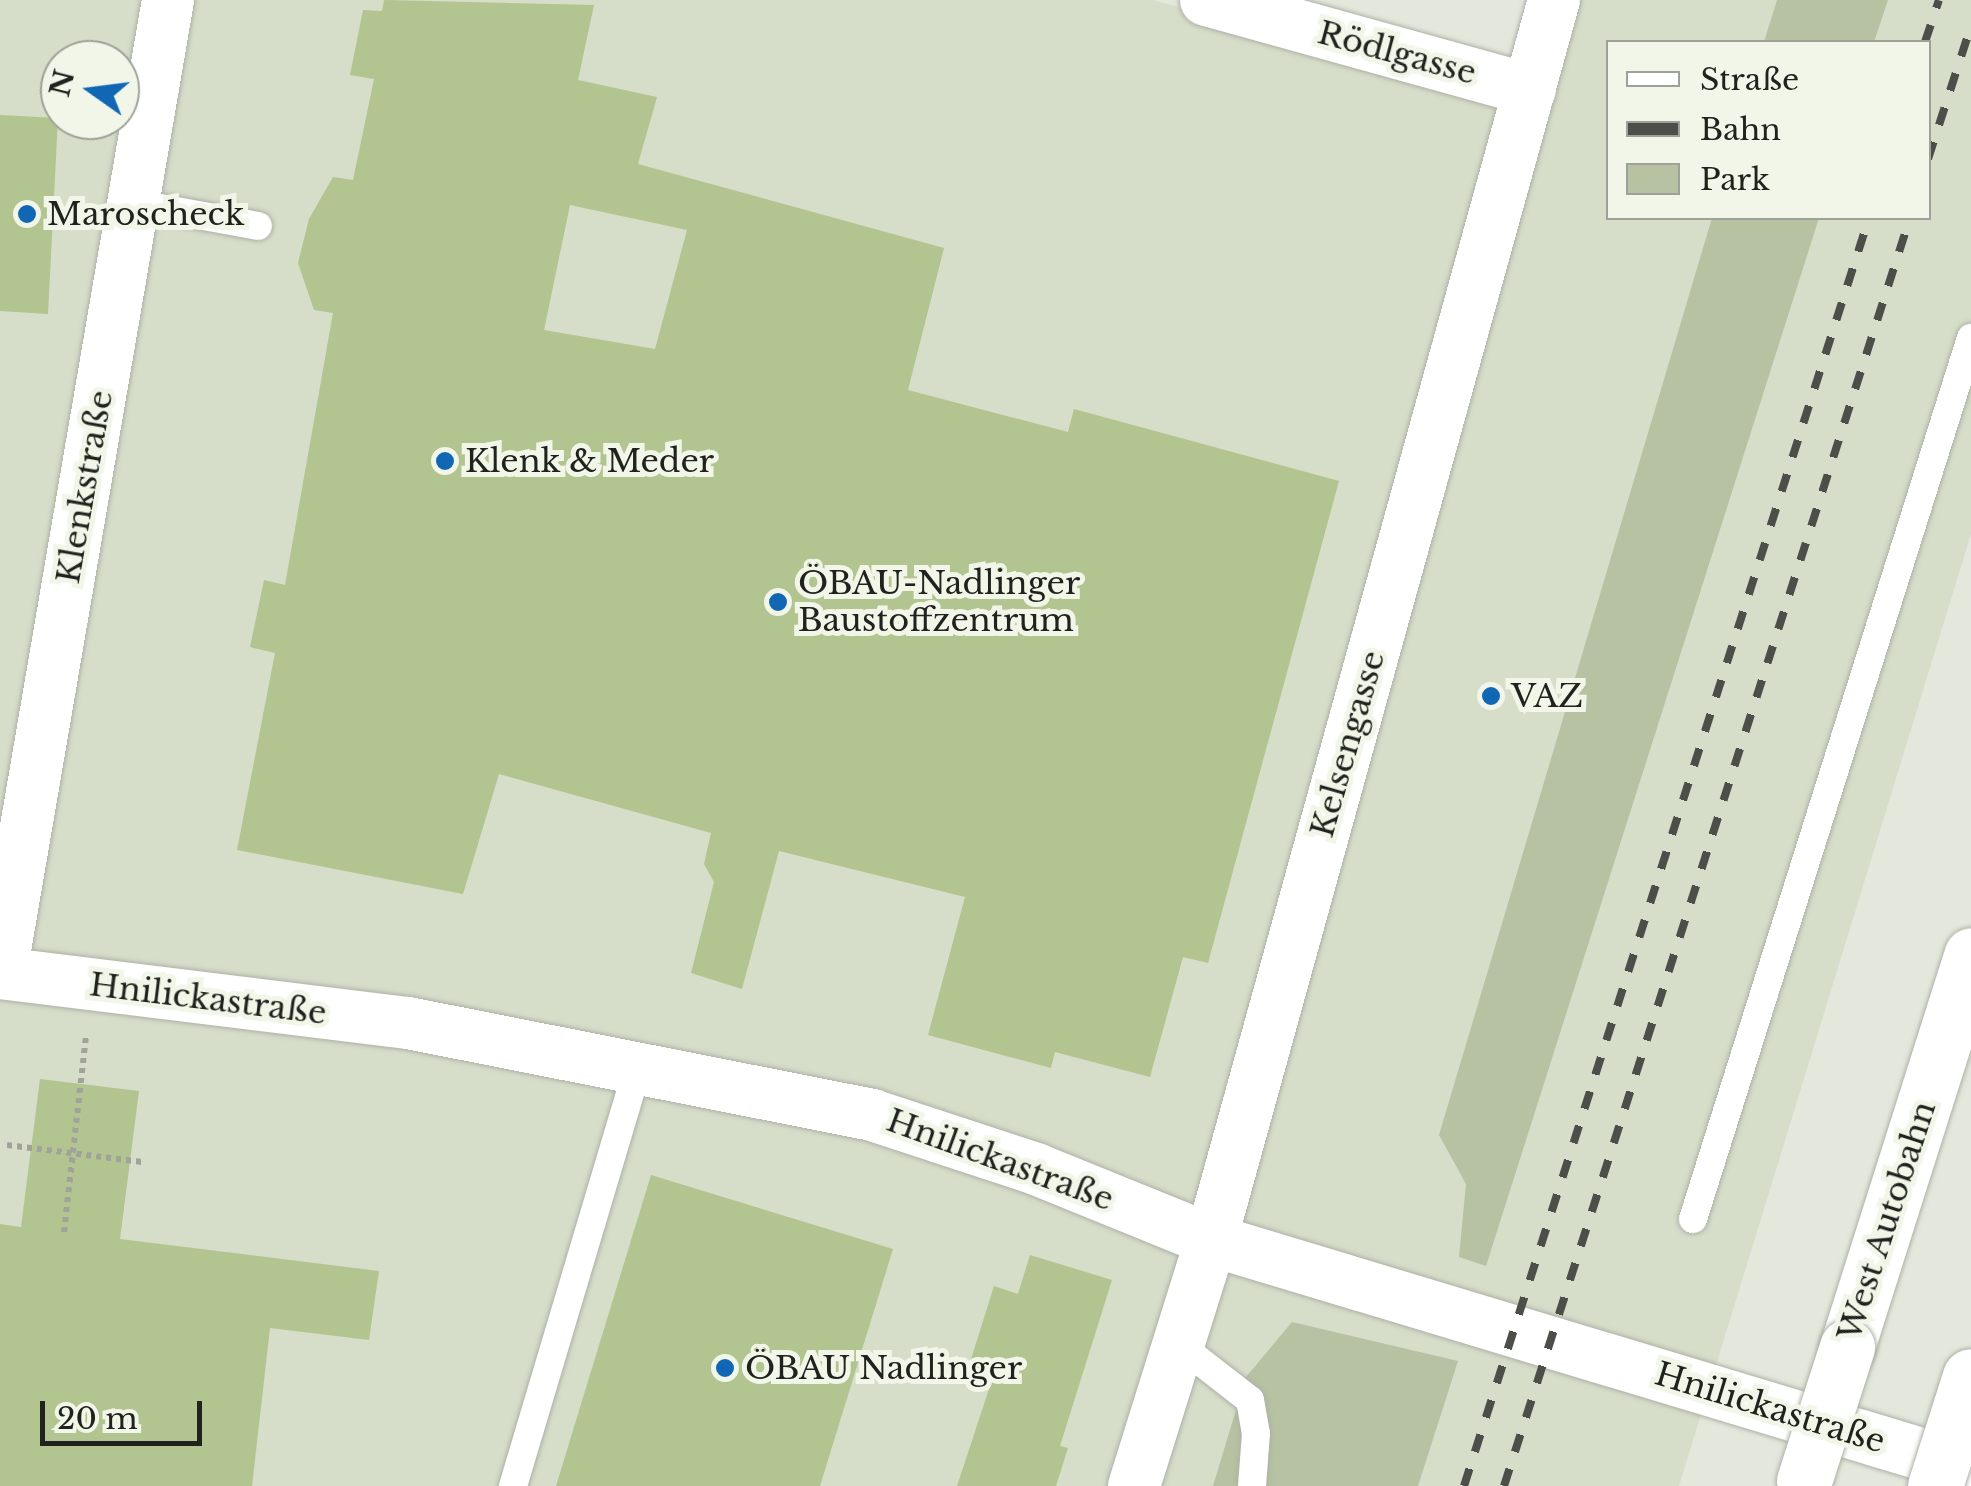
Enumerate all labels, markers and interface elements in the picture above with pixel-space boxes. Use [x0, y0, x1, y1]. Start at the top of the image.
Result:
street label: Rödlgasse [1314, 13, 1480, 93]
north arrow [40, 40, 140, 140]
legend [1606, 40, 1931, 220]
text: Straße [1700, 61, 1799, 98]
text: N [42, 66, 83, 100]
text: Bahn [1700, 111, 1781, 148]
text: Park [1700, 161, 1770, 198]
place label: Maroscheck [47, 195, 244, 233]
marker: Maroscheck [16, 203, 38, 225]
street label: Klenkstraße [49, 388, 121, 586]
place label: Klenk & Meder [465, 442, 715, 480]
marker: Klenk & Meder [434, 450, 456, 472]
place label: ÖBAU-Nadlinger Baustoffzentrum [798, 565, 1080, 640]
marker: ÖBAU-Nadlinger Baustoffzentrum [767, 591, 789, 613]
street label: Kelsengasse [1303, 646, 1393, 842]
place label: VAZ [1511, 677, 1583, 715]
marker: VAZ [1480, 685, 1502, 707]
street label: Hnilickastraße [87, 965, 329, 1033]
street label: West Autobahn [1830, 1096, 1944, 1346]
street label: Hnilickastraße [881, 1101, 1119, 1219]
place label: ÖBAU Nadlinger [745, 1349, 1022, 1387]
street label: Hnilickastraße [1650, 1355, 1890, 1461]
marker: ÖBAU Nadlinger [714, 1357, 736, 1379]
scale bar [45, 1381, 208, 1443]
text: 20 m [57, 1400, 138, 1437]

